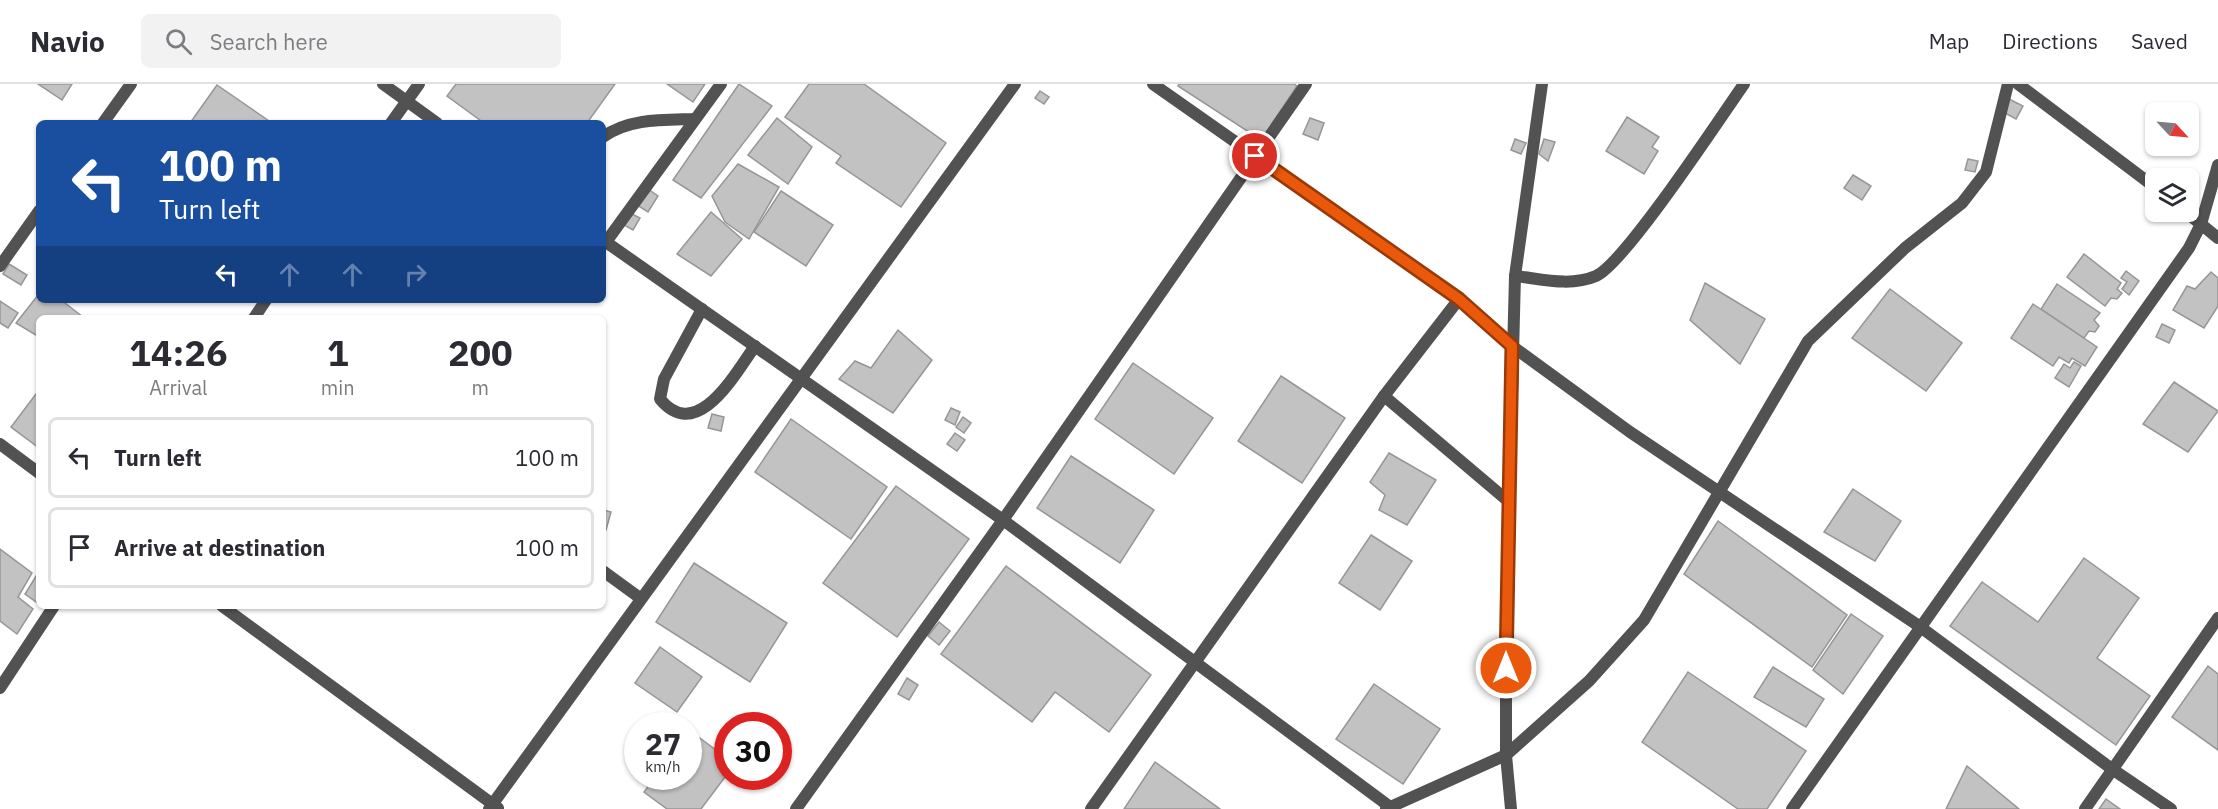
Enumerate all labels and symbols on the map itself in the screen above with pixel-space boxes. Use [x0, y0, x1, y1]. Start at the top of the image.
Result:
north arrow [2145, 102, 2199, 156]
pin [1229, 130, 1280, 181]
position arrow [1474, 636, 1538, 700]
speed limit sign: 30 [714, 712, 792, 790]

